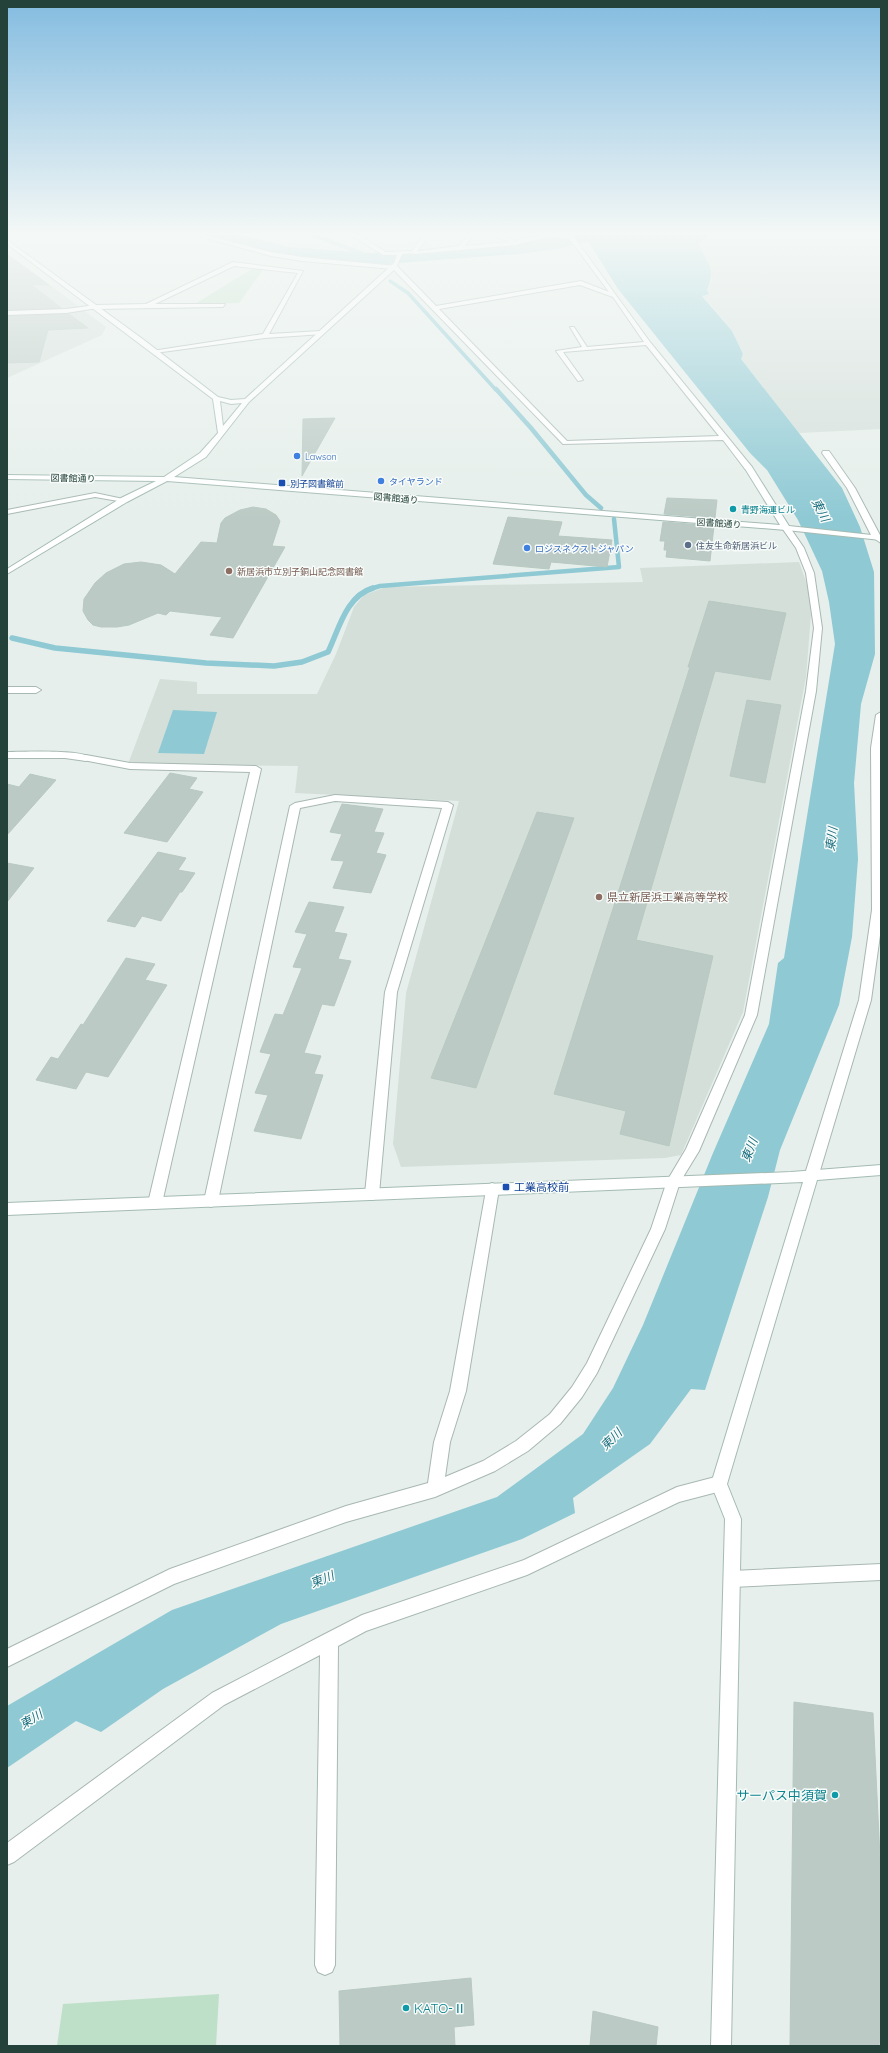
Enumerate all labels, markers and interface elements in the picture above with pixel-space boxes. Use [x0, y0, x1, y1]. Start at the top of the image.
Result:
marker: Lawson [292, 451, 302, 461]
place label: Lawson [305, 451, 337, 462]
street label: 図書館通り [50, 472, 96, 484]
marker: タイヤランド [376, 476, 386, 486]
place label: タイヤランド [389, 476, 443, 487]
marker: 別子図書館前 [277, 478, 287, 488]
place label: 別子図書館前 [290, 478, 344, 489]
street label: 図書館通り [373, 491, 419, 505]
water label: 東川 [809, 496, 834, 526]
marker: 青野海運ビル [728, 504, 738, 514]
place label: 青野海運ビル [741, 504, 795, 515]
street label: 図書館通り [696, 516, 742, 530]
marker: 住友生命新居浜ビル [683, 540, 693, 550]
place label: 住友生命新居浜ビル [695, 540, 777, 551]
marker: ロジスネクストジャパン [522, 543, 532, 553]
place label: ロジスネクストジャパン [535, 543, 634, 554]
marker: 新居浜市立別子銅山記念図書館 [224, 566, 234, 576]
place label: 新居浜市立別子銅山記念図書館 [237, 566, 363, 577]
water label: 東川 [822, 824, 840, 852]
place label: 県立新居浜工業高等学校 [607, 890, 728, 904]
marker: 県立新居浜工業高等学校 [594, 892, 604, 902]
water label: 東川 [738, 1134, 761, 1164]
place label: 工業高校前 [514, 1180, 569, 1194]
marker: 工業高校前 [501, 1182, 511, 1192]
water label: 東川 [597, 1424, 626, 1453]
water label: 東川 [308, 1567, 338, 1590]
water label: 東川 [17, 1705, 47, 1732]
place label: サーパス中須賀 [736, 1787, 827, 1803]
marker: サーパス中須賀 [830, 1790, 840, 1800]
place label: KATO-Ⅱ [414, 2000, 466, 2016]
marker: KATO-Ⅱ [401, 2003, 411, 2013]

